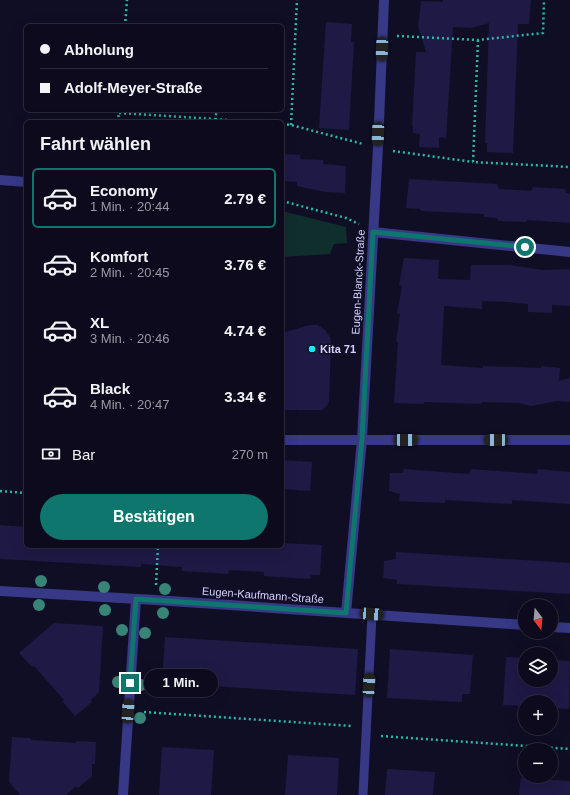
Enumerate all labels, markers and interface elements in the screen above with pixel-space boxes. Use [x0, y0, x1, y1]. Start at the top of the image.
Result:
car [376, 37, 388, 61]
text: Abholung [64, 41, 134, 58]
text: Adolf-Meyer-Straße [64, 79, 202, 96]
car [372, 122, 384, 146]
text: Fahrt wählen [40, 134, 151, 154]
icon: car [42, 180, 78, 216]
text: Economy [90, 182, 158, 199]
text: 2.79 € [224, 190, 266, 207]
text: 1 Min. · 20:44 [90, 199, 170, 214]
street label: Eugen-Blanck-Straße [349, 229, 367, 335]
route start [516, 238, 534, 256]
icon: car [42, 246, 78, 282]
text: Komfort [90, 248, 148, 265]
text: 3.76 € [224, 256, 266, 273]
text: 2 Min. · 20:45 [90, 265, 170, 280]
icon: car [42, 312, 78, 348]
text: XL [90, 314, 109, 331]
text: 4.74 € [224, 322, 266, 339]
text: 3 Min. · 20:46 [90, 331, 170, 346]
place label: Kita 71 [320, 343, 356, 355]
marker: Kita 71 [307, 344, 317, 354]
icon: car [42, 378, 78, 414]
text: Black [90, 380, 130, 397]
text: 3.34 € [224, 388, 266, 405]
text: 4 Min. · 20:47 [90, 397, 170, 412]
car [394, 434, 418, 446]
car [484, 434, 508, 446]
icon: cash [40, 443, 62, 465]
text: Bar [72, 446, 95, 463]
text: 270 m [232, 447, 268, 462]
button: Bestätigen [40, 494, 268, 540]
street label: Eugen-Kaufmann-Straße [202, 585, 324, 605]
north arrow [518, 599, 558, 639]
map controls [518, 599, 558, 783]
car [360, 607, 384, 621]
button: layers [518, 647, 558, 687]
callout: 1 Min. [144, 669, 218, 697]
car [362, 673, 376, 697]
route end [121, 674, 139, 692]
text: 1 Min. [163, 675, 199, 690]
button: + [518, 695, 558, 735]
car [121, 699, 135, 723]
button: − [518, 743, 558, 783]

